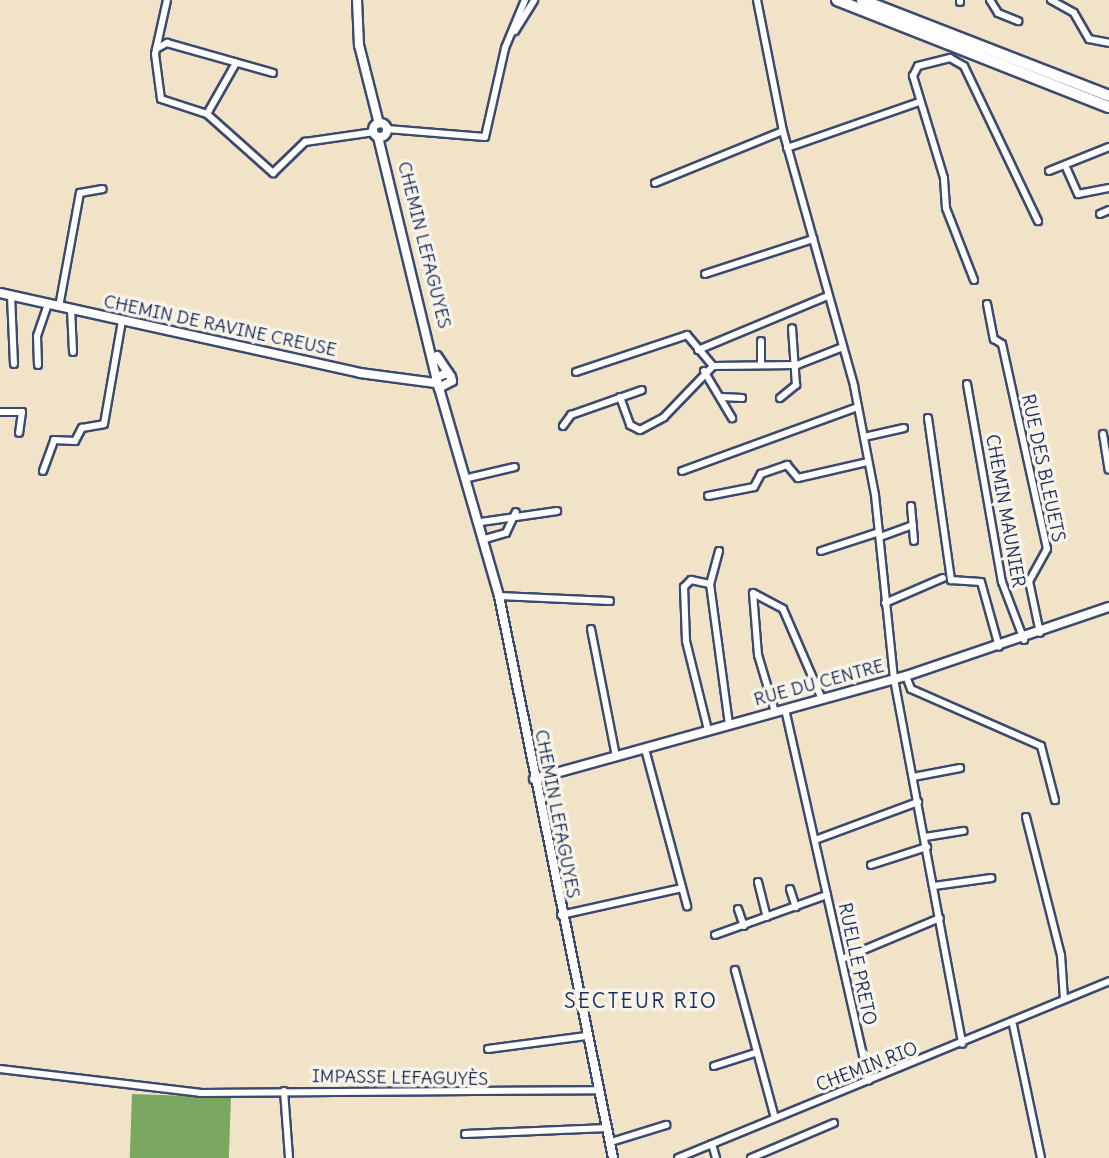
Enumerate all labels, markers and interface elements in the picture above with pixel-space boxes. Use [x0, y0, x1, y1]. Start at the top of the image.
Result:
street label: CHEMIN LEFAGUYES [393, 159, 455, 331]
street label: CHEMIN DE RAVINE CREUSE [102, 291, 338, 361]
street label: RUE DES BLEUETS [1017, 392, 1069, 544]
street label: CHEMIN MAUNIER [981, 433, 1029, 589]
street label: RUE DU CENTRE [751, 655, 887, 711]
street label: CHEMIN LEFAGUYES [530, 728, 584, 900]
street label: RUELLE PRETO [833, 901, 881, 1027]
district label: SECTEUR RIO [565, 988, 717, 1014]
street label: CHEMIN RIO [813, 1038, 921, 1096]
street label: IMPASSE LEFAGUYÈS [312, 1066, 488, 1090]

